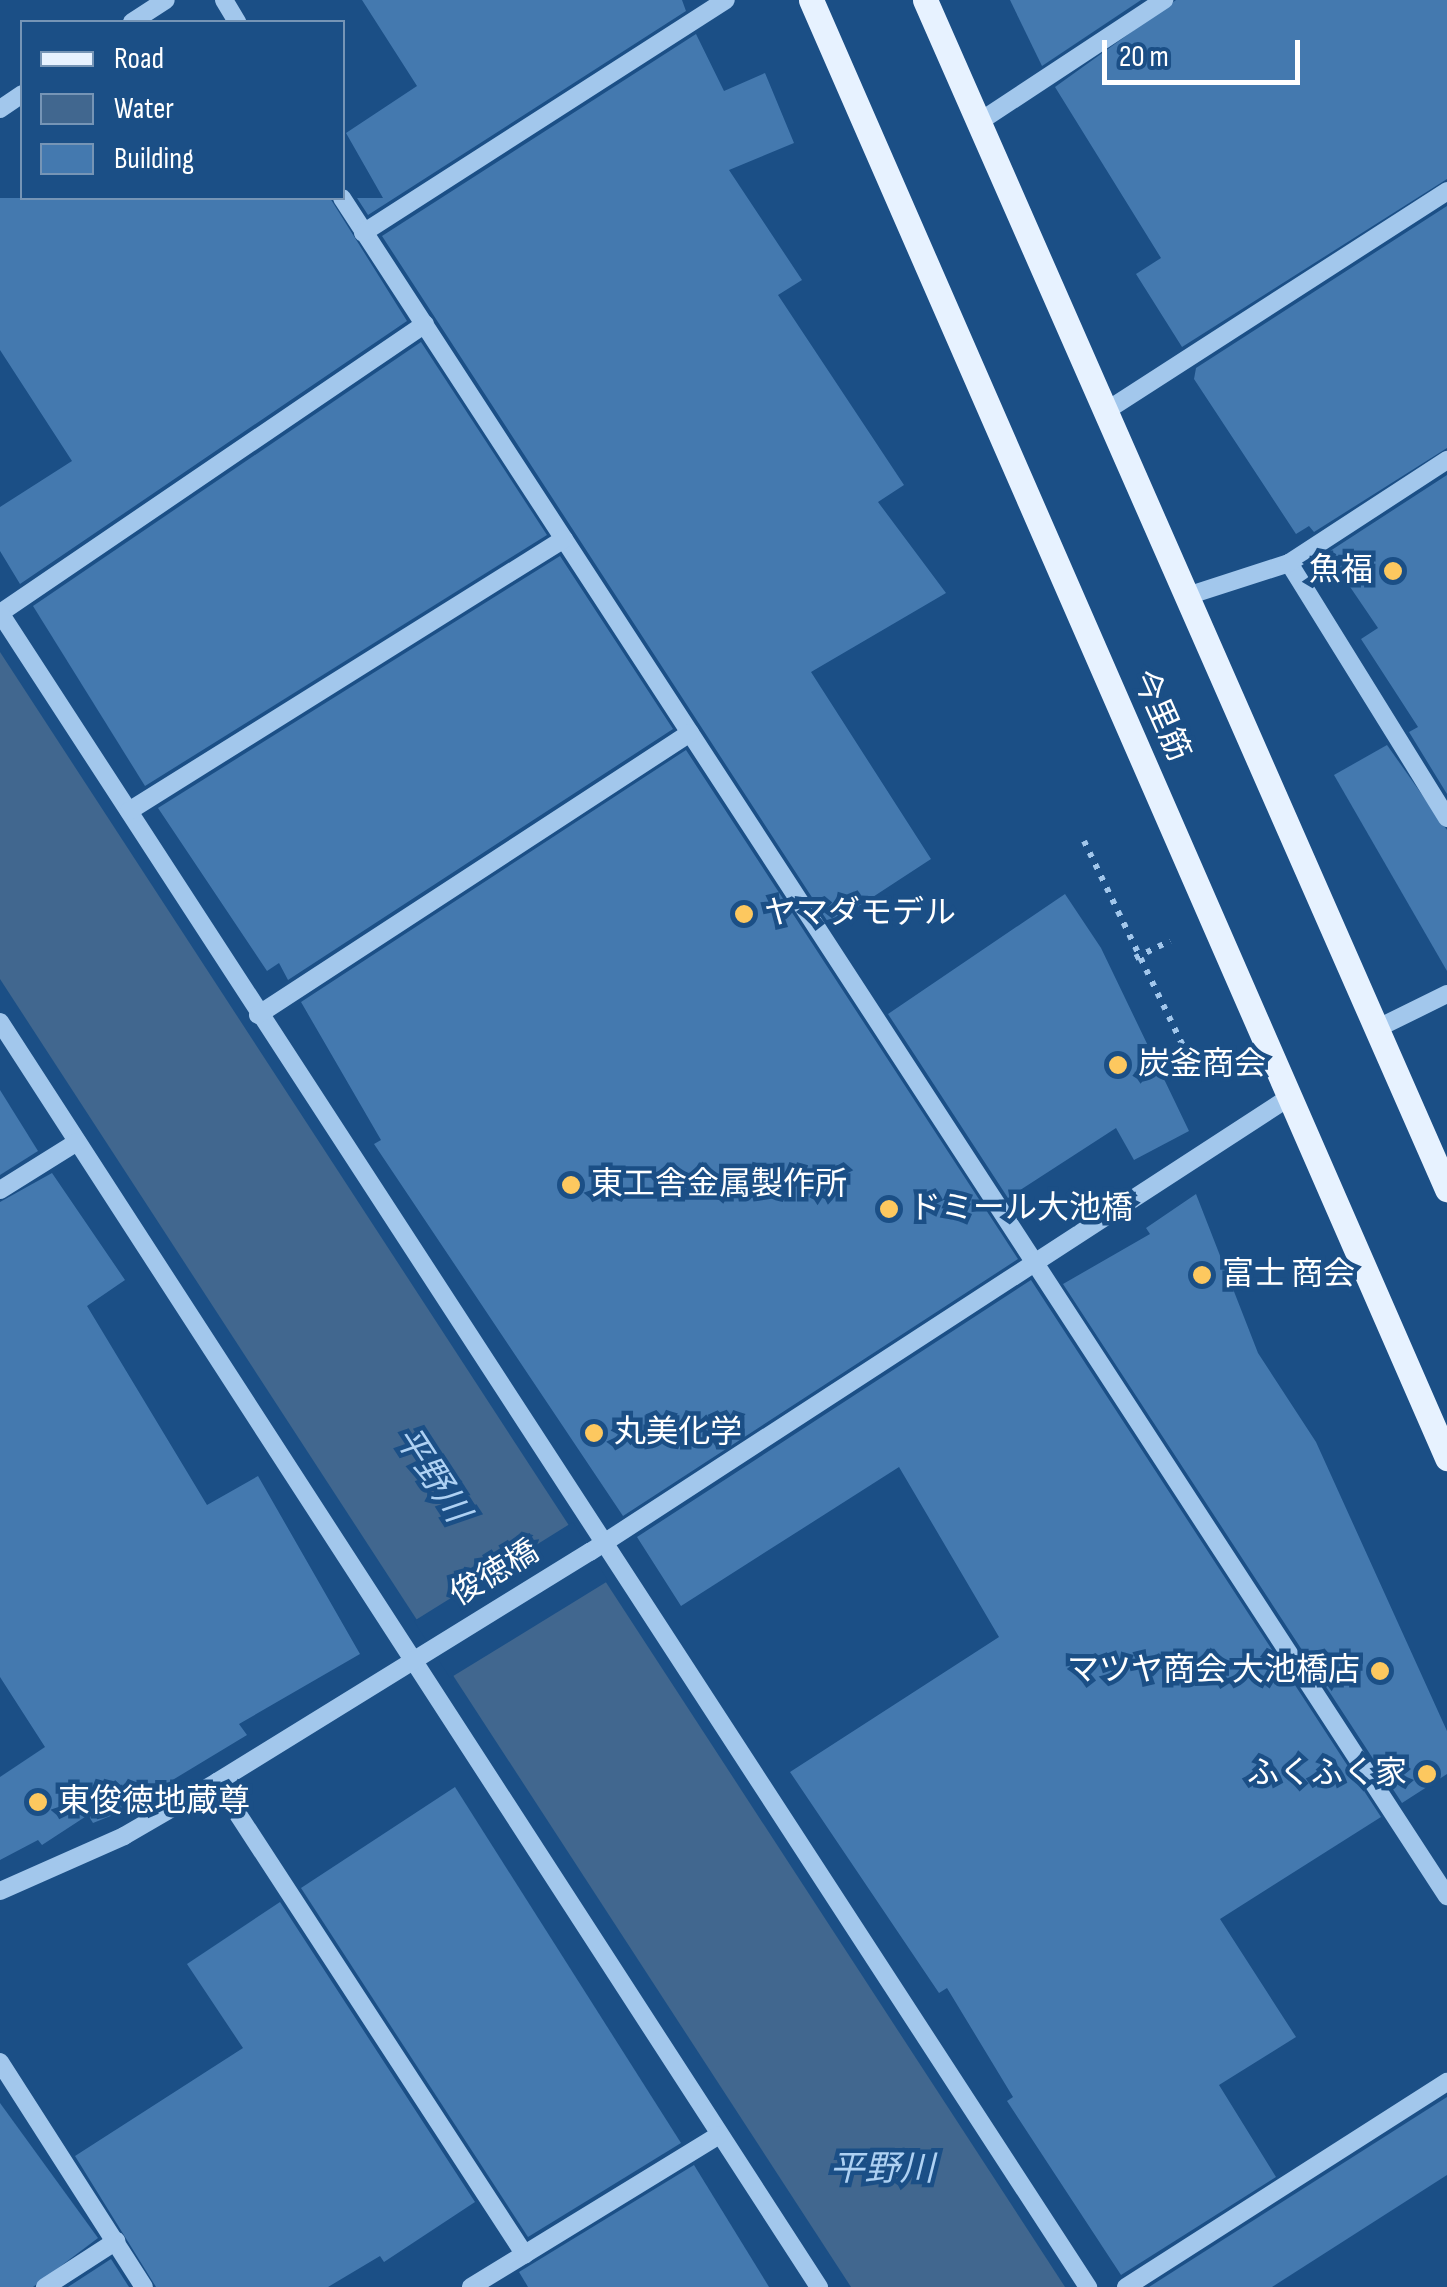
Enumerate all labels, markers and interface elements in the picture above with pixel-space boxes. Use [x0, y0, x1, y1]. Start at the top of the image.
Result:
legend [20, 20, 345, 200]
scale bar [1107, 20, 1304, 82]
text: 20 m [1119, 39, 1169, 75]
text: Road [114, 41, 164, 77]
text: Water [114, 91, 174, 127]
text: Building [114, 141, 194, 177]
place label: 魚福 [1309, 552, 1373, 590]
marker: 魚福 [1382, 560, 1404, 582]
street label: 今里筋 [1123, 664, 1197, 768]
place label: ヤマダモデル [764, 895, 956, 933]
marker: ヤマダモデル [733, 903, 755, 925]
place label: 炭釜商会 [1138, 1046, 1266, 1084]
marker: 炭釜商会 [1107, 1054, 1129, 1076]
place label: 東工舎金属製作所 [591, 1166, 847, 1204]
marker: 東工舎金属製作所 [560, 1174, 582, 1196]
place label: ドミール大池橋 [909, 1190, 1133, 1228]
marker: ドミール大池橋 [878, 1198, 900, 1220]
place label: 富士 商会 [1222, 1256, 1355, 1294]
marker: 富士 商会 [1191, 1264, 1213, 1286]
place label: 丸美化学 [614, 1414, 742, 1452]
water label: 平野川 [385, 1420, 477, 1530]
marker: 丸美化学 [583, 1422, 605, 1444]
street label: 俊徳橋 [444, 1533, 546, 1615]
place label: マツヤ商会 大池橋店 [1067, 1652, 1360, 1690]
marker: マツヤ商会 大池橋店 [1369, 1660, 1391, 1682]
place label: ふくふく家 [1247, 1755, 1407, 1793]
marker: ふくふく家 [1416, 1763, 1438, 1785]
place label: 東俊徳地蔵尊 [58, 1783, 250, 1821]
marker: 東俊徳地蔵尊 [27, 1791, 49, 1813]
water label: 平野川 [830, 2149, 934, 2191]

